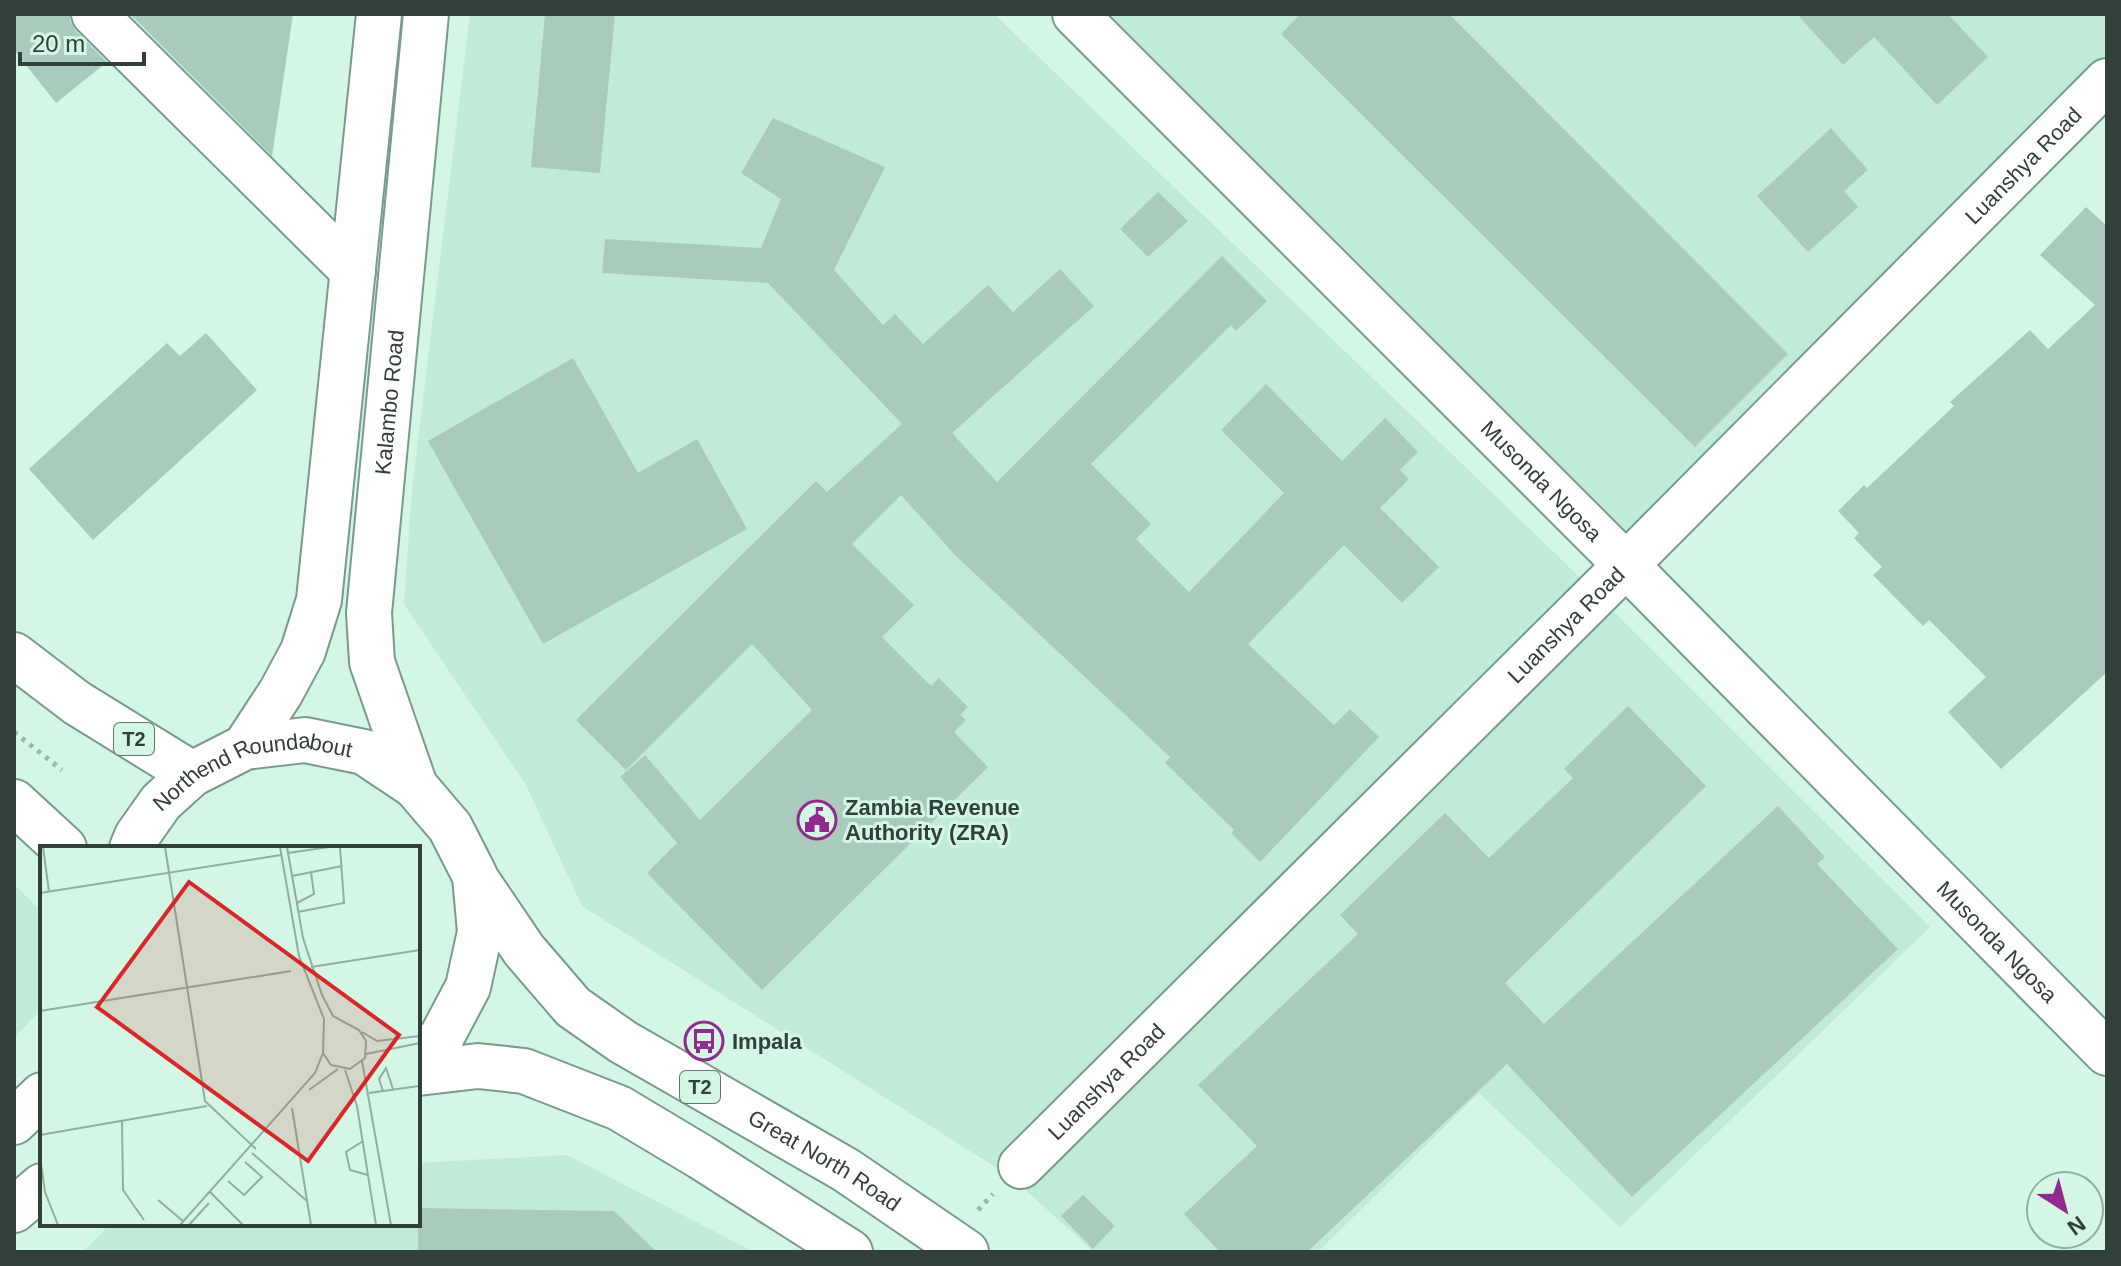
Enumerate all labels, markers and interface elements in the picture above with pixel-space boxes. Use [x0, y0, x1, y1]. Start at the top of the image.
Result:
scale bar [20, 16, 144, 66]
text: 20 m [32, 30, 85, 57]
street label: Luanshya Road [1960, 102, 2087, 229]
street label: Kalambo Road [370, 329, 409, 476]
street label: Musonda Ngosa [1476, 416, 1607, 547]
street label: Luanshya Road [1503, 562, 1630, 688]
road number: T2 [114, 723, 154, 755]
street label: Northend Roundabout [148, 727, 355, 816]
place label: Zambia Revenue Authority (ZRA) [845, 795, 1020, 845]
public building icon: Zambia Revenue Authority (ZRA) [796, 799, 838, 841]
inset map [40, 846, 420, 1226]
street label: Musonda Ngosa [1932, 876, 2063, 1008]
street label: Luanshya Road [1043, 1019, 1170, 1145]
bus stop icon: Impala [683, 1020, 725, 1062]
place label: Impala [732, 1029, 802, 1054]
road number: T2 [680, 1071, 720, 1103]
street label: Great North Road [744, 1105, 905, 1217]
north arrow [2025, 1170, 2105, 1250]
text: N [2063, 1211, 2090, 1241]

